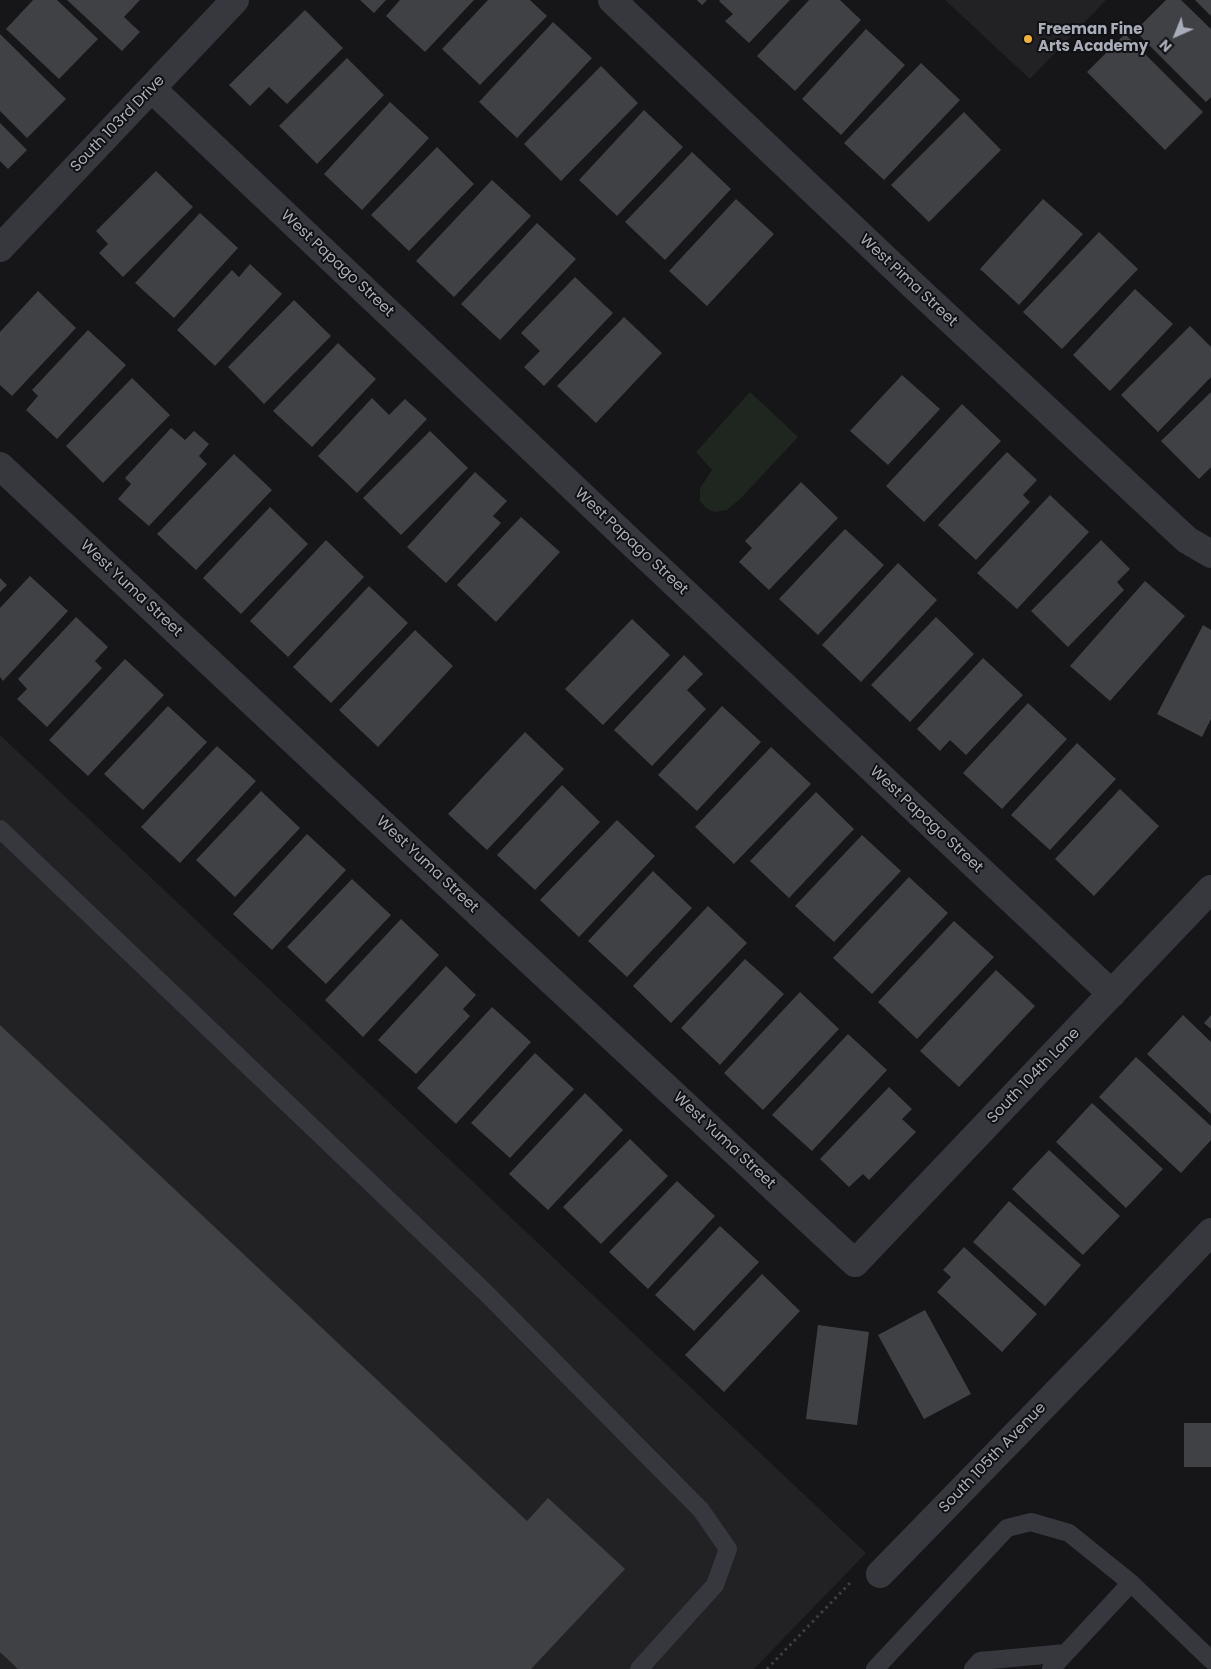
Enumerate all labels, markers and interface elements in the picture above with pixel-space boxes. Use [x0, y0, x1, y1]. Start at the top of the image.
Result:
north arrow [1151, 10, 1201, 60]
place label: Freeman Fine Arts Academy [1038, 21, 1148, 56]
marker: Freeman Fine Arts Academy [1022, 33, 1034, 45]
text: N [1155, 35, 1176, 57]
street label: South 103rd Drive [67, 72, 169, 176]
street label: West Papago Street [277, 207, 397, 321]
street label: West Pima Street [855, 231, 961, 331]
street label: West Papago Street [571, 485, 691, 599]
street label: West Yuma Street [76, 537, 186, 641]
street label: West Papago Street [866, 763, 986, 877]
street label: West Yuma Street [372, 813, 482, 917]
street label: South 104th Lane [984, 1025, 1084, 1127]
street label: West Yuma Street [669, 1089, 779, 1193]
street label: South 105th Avenue [936, 1399, 1050, 1517]

